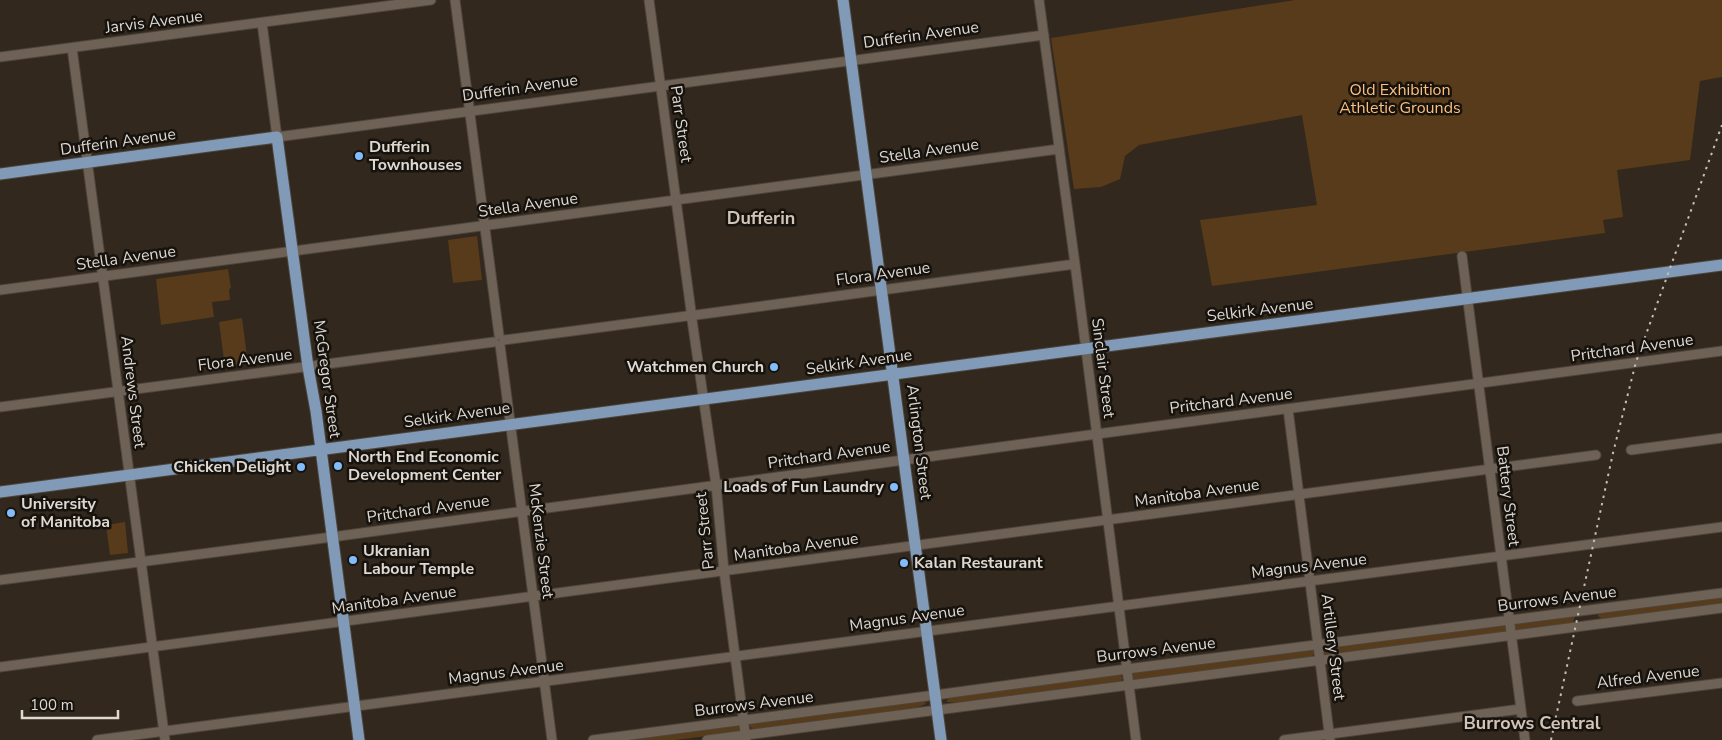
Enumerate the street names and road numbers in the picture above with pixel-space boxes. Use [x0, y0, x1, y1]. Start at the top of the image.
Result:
street label: Jarvis Avenue [103, 5, 204, 39]
street label: Dufferin Avenue [862, 16, 980, 54]
street label: Dufferin Avenue [461, 69, 579, 107]
street label: Parr Street [665, 84, 697, 164]
street label: Dufferin Avenue [59, 123, 177, 161]
street label: Stella Avenue [878, 133, 980, 169]
street label: Stella Avenue [477, 187, 579, 223]
street label: Stella Avenue [75, 240, 177, 276]
street label: Flora Avenue [834, 256, 932, 292]
street label: Selkirk Avenue [1206, 293, 1314, 327]
street label: Sinclair Street [1086, 317, 1120, 420]
street label: McGregor Street [308, 319, 346, 440]
street label: Pritchard Avenue [1569, 329, 1695, 367]
street label: Andrews Street [115, 335, 151, 450]
street label: Flora Avenue [197, 343, 293, 377]
street label: Selkirk Avenue [804, 344, 914, 380]
street label: Arlington Street [901, 383, 937, 501]
street label: Pritchard Avenue [1168, 383, 1294, 419]
street label: Selkirk Avenue [402, 397, 512, 433]
street label: Pritchard Avenue [766, 436, 892, 474]
street label: Battery Street [1491, 445, 1525, 548]
street label: Manitoba Avenue [1133, 473, 1261, 513]
street label: McKenzie Street [523, 482, 559, 600]
street label: Pritchard Avenue [365, 490, 491, 528]
street label: Parr Street [690, 491, 720, 571]
street label: Manitoba Avenue [732, 527, 860, 567]
street label: Magnus Avenue [1250, 548, 1368, 584]
street label: Manitoba Avenue [330, 580, 458, 620]
street label: Burrows Avenue [1496, 581, 1618, 617]
street label: Artillery Street [1316, 592, 1351, 702]
street label: Magnus Avenue [848, 599, 966, 637]
street label: Burrows Avenue [1095, 632, 1217, 668]
street label: Magnus Avenue [447, 654, 565, 690]
street label: Alfred Avenue [1595, 660, 1701, 694]
street label: Burrows Avenue [693, 686, 815, 722]

